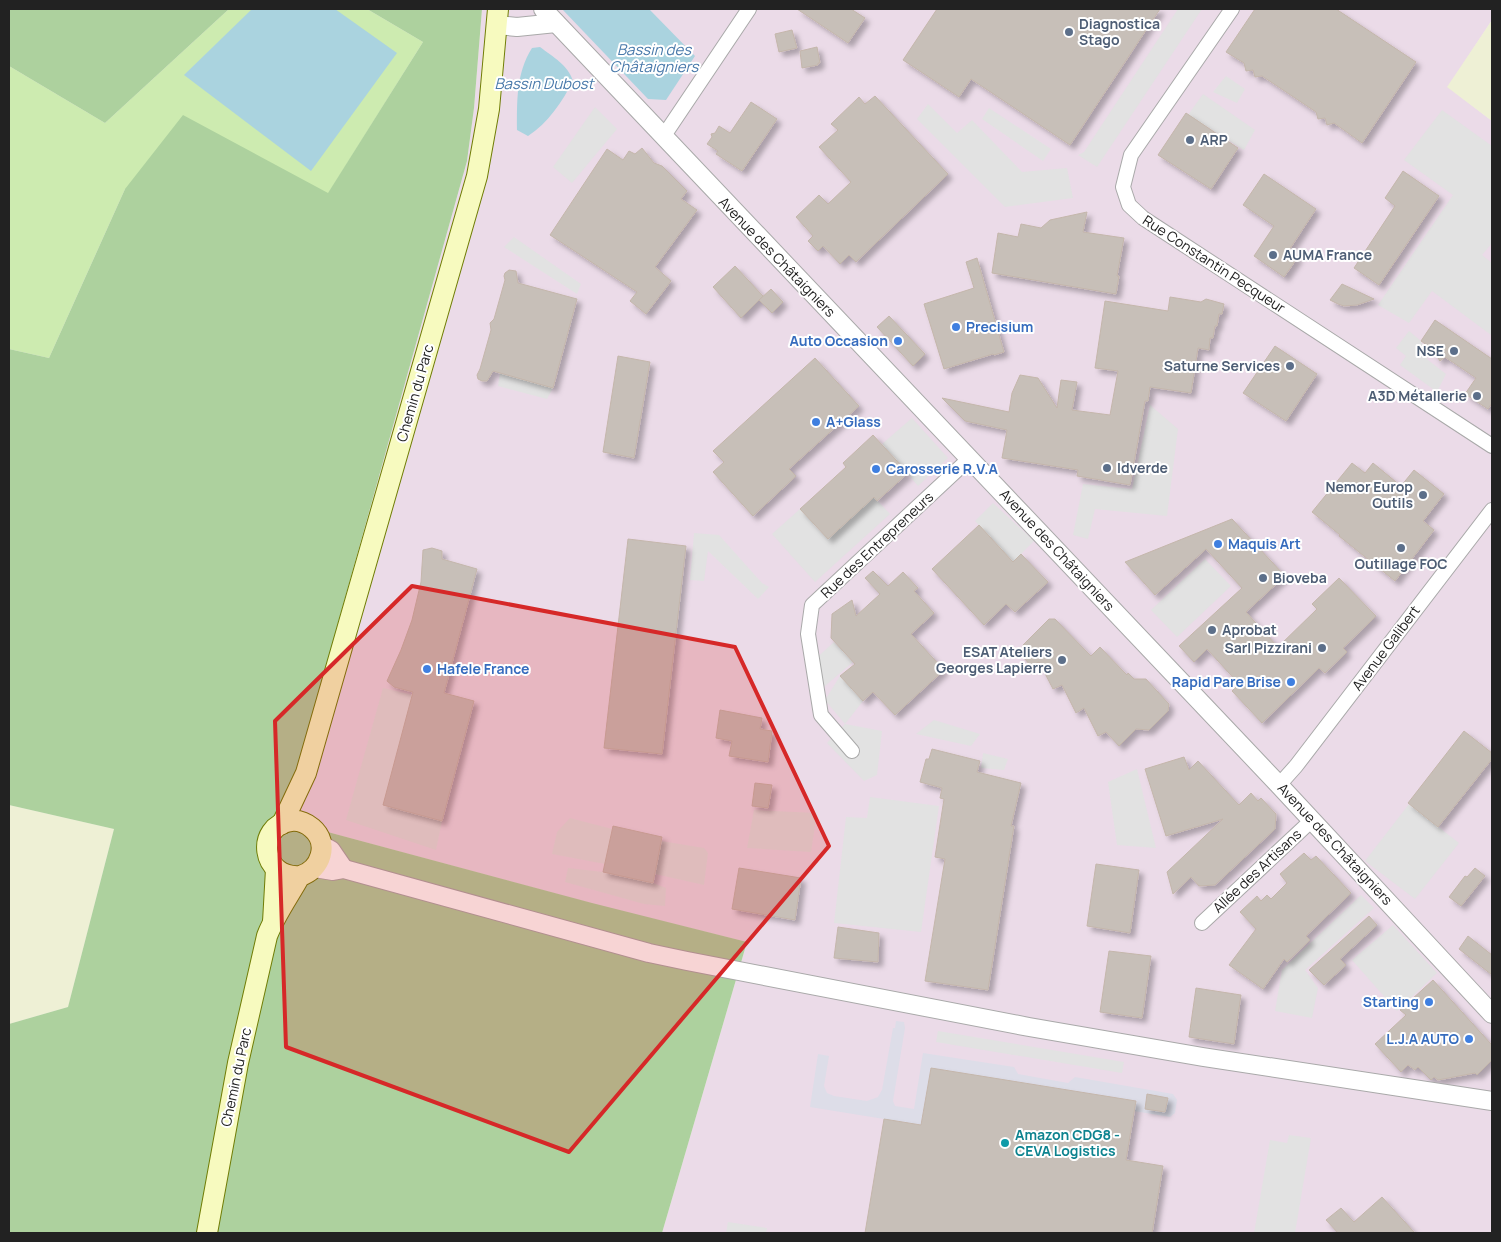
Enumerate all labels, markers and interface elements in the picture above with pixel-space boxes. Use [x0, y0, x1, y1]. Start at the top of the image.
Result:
place label: Diagnostica Stago [1079, 14, 1160, 49]
marker: Diagnostica Stago [1063, 26, 1075, 38]
water label: Bassin des Châtaigniers [610, 39, 700, 77]
water label: Bassin Dubost [494, 73, 596, 94]
place label: ARP [1200, 130, 1228, 149]
marker: ARP [1184, 134, 1196, 146]
street label: Avenue des Châtaigniers [715, 192, 840, 321]
street label: Rue Constantin Pecqueur [1139, 210, 1289, 317]
place label: AUMA France [1283, 245, 1372, 264]
marker: AUMA France [1267, 249, 1279, 261]
place label: Precisium [966, 317, 1033, 336]
marker: Precisium [950, 321, 962, 333]
place label: Auto Occasion [789, 331, 888, 350]
marker: Auto Occasion [892, 335, 904, 347]
place label: NSE [1417, 341, 1444, 360]
street label: Chemin du Parc [392, 342, 438, 444]
marker: NSE [1448, 345, 1460, 357]
place label: Saturne Services [1164, 356, 1280, 375]
marker: Saturne Services [1284, 360, 1296, 372]
place label: A3D Métallerie [1368, 386, 1467, 405]
marker: A3D Métallerie [1471, 390, 1483, 402]
place label: A+Glass [826, 412, 881, 431]
marker: A+Glass [810, 416, 822, 428]
place label: Idverde [1117, 458, 1168, 477]
place label: Carosserie R.V.A [886, 459, 999, 478]
marker: Idverde [1101, 462, 1113, 474]
marker: Carosserie R.V.A [870, 463, 882, 475]
place label: Nemor Europ Outils [1326, 477, 1413, 512]
street label: Avenue des Châtaigniers [996, 485, 1119, 615]
street label: Rue des Entrepreneurs [816, 487, 937, 602]
marker: Nemor Europ Outils [1417, 489, 1429, 501]
place label: Maquis Art [1228, 534, 1301, 553]
marker: Maquis Art [1212, 538, 1224, 550]
marker: Outillage FOC [1395, 542, 1407, 554]
place label: Outillage FOC [1354, 554, 1448, 573]
place label: Bioveba [1273, 568, 1327, 587]
marker: Bioveba [1257, 572, 1269, 584]
street label: Avenue Galibert [1347, 601, 1424, 694]
place label: Aprobat [1222, 620, 1277, 639]
marker: Aprobat [1206, 624, 1218, 636]
place label: Sarl Pizzirani [1225, 638, 1312, 657]
place label: ESAT Ateliers Georges Lapierre [936, 642, 1052, 677]
marker: Sarl Pizzirani [1316, 642, 1328, 654]
marker: ESAT Ateliers Georges Lapierre [1056, 654, 1068, 666]
place label: Hafele France [437, 659, 529, 678]
marker: Hafele France [421, 663, 433, 675]
place label: Rapid Pare Brise [1172, 672, 1281, 691]
marker: Rapid Pare Brise [1285, 676, 1297, 688]
street label: Avenue des Châtaigniers [1274, 779, 1397, 909]
street label: Allée des Artisans [1208, 825, 1305, 917]
place label: Starting [1363, 992, 1419, 1011]
marker: Starting [1423, 996, 1435, 1008]
street label: Chemin du Parc [216, 1026, 255, 1128]
place label: L.J.A AUTO [1386, 1029, 1459, 1048]
marker: L.J.A AUTO [1463, 1033, 1475, 1045]
place label: Amazon CDG8 - CEVA Logistics [1015, 1125, 1120, 1160]
marker: Amazon CDG8 - CEVA Logistics [999, 1137, 1011, 1149]

